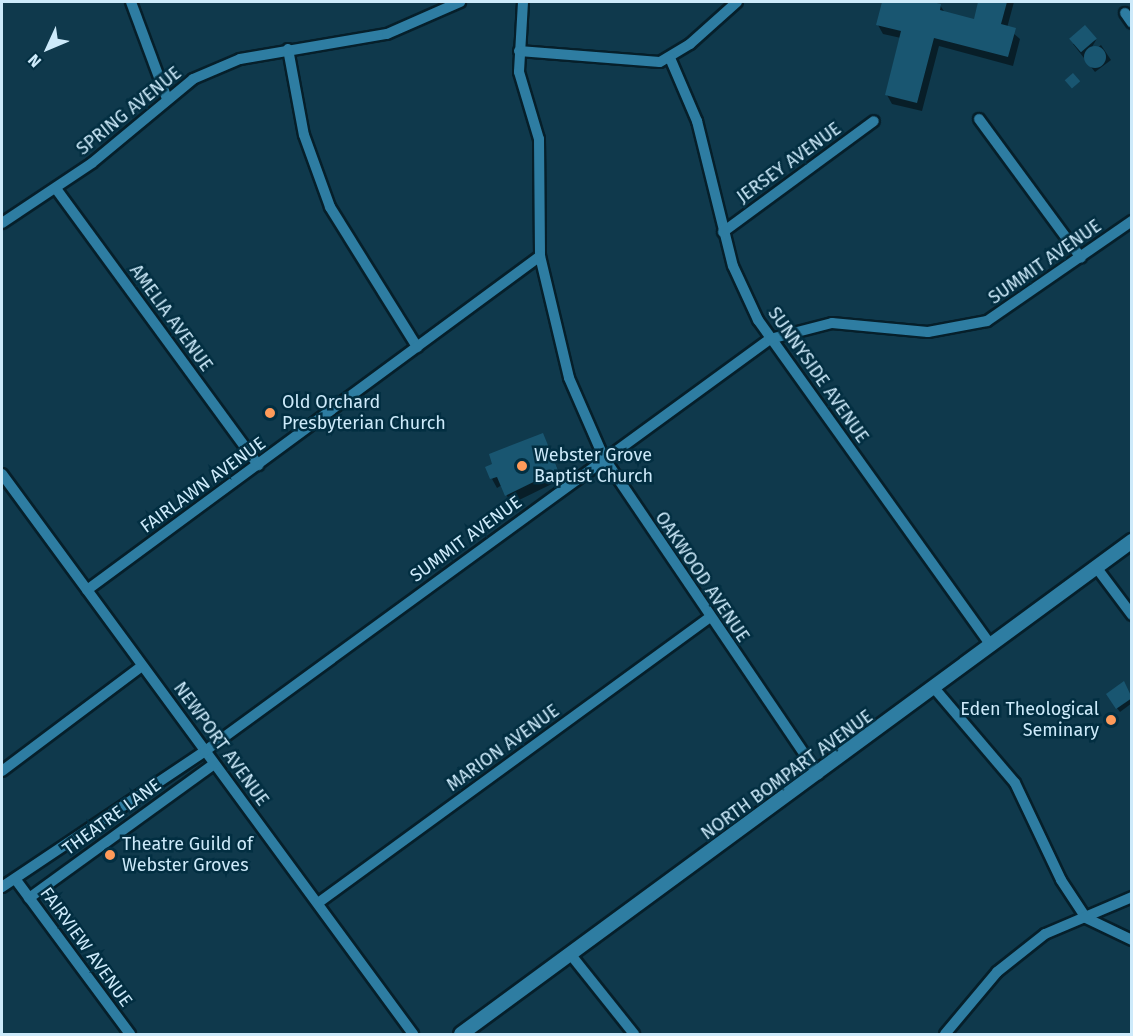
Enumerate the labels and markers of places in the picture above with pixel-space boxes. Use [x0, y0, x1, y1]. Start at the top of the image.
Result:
place label: Old Orchard Presbyterian Church [282, 392, 446, 434]
marker: Old Orchard Presbyterian Church [263, 406, 277, 420]
place label: Webster Grove Baptist Church [534, 445, 653, 488]
marker: Webster Grove Baptist Church [515, 459, 529, 473]
place label: Eden Theological Seminary [960, 699, 1099, 742]
marker: Eden Theological Seminary [1104, 713, 1118, 727]
place label: Theatre Guild of Webster Groves [122, 834, 253, 876]
marker: Theatre Guild of Webster Groves [103, 848, 117, 862]

